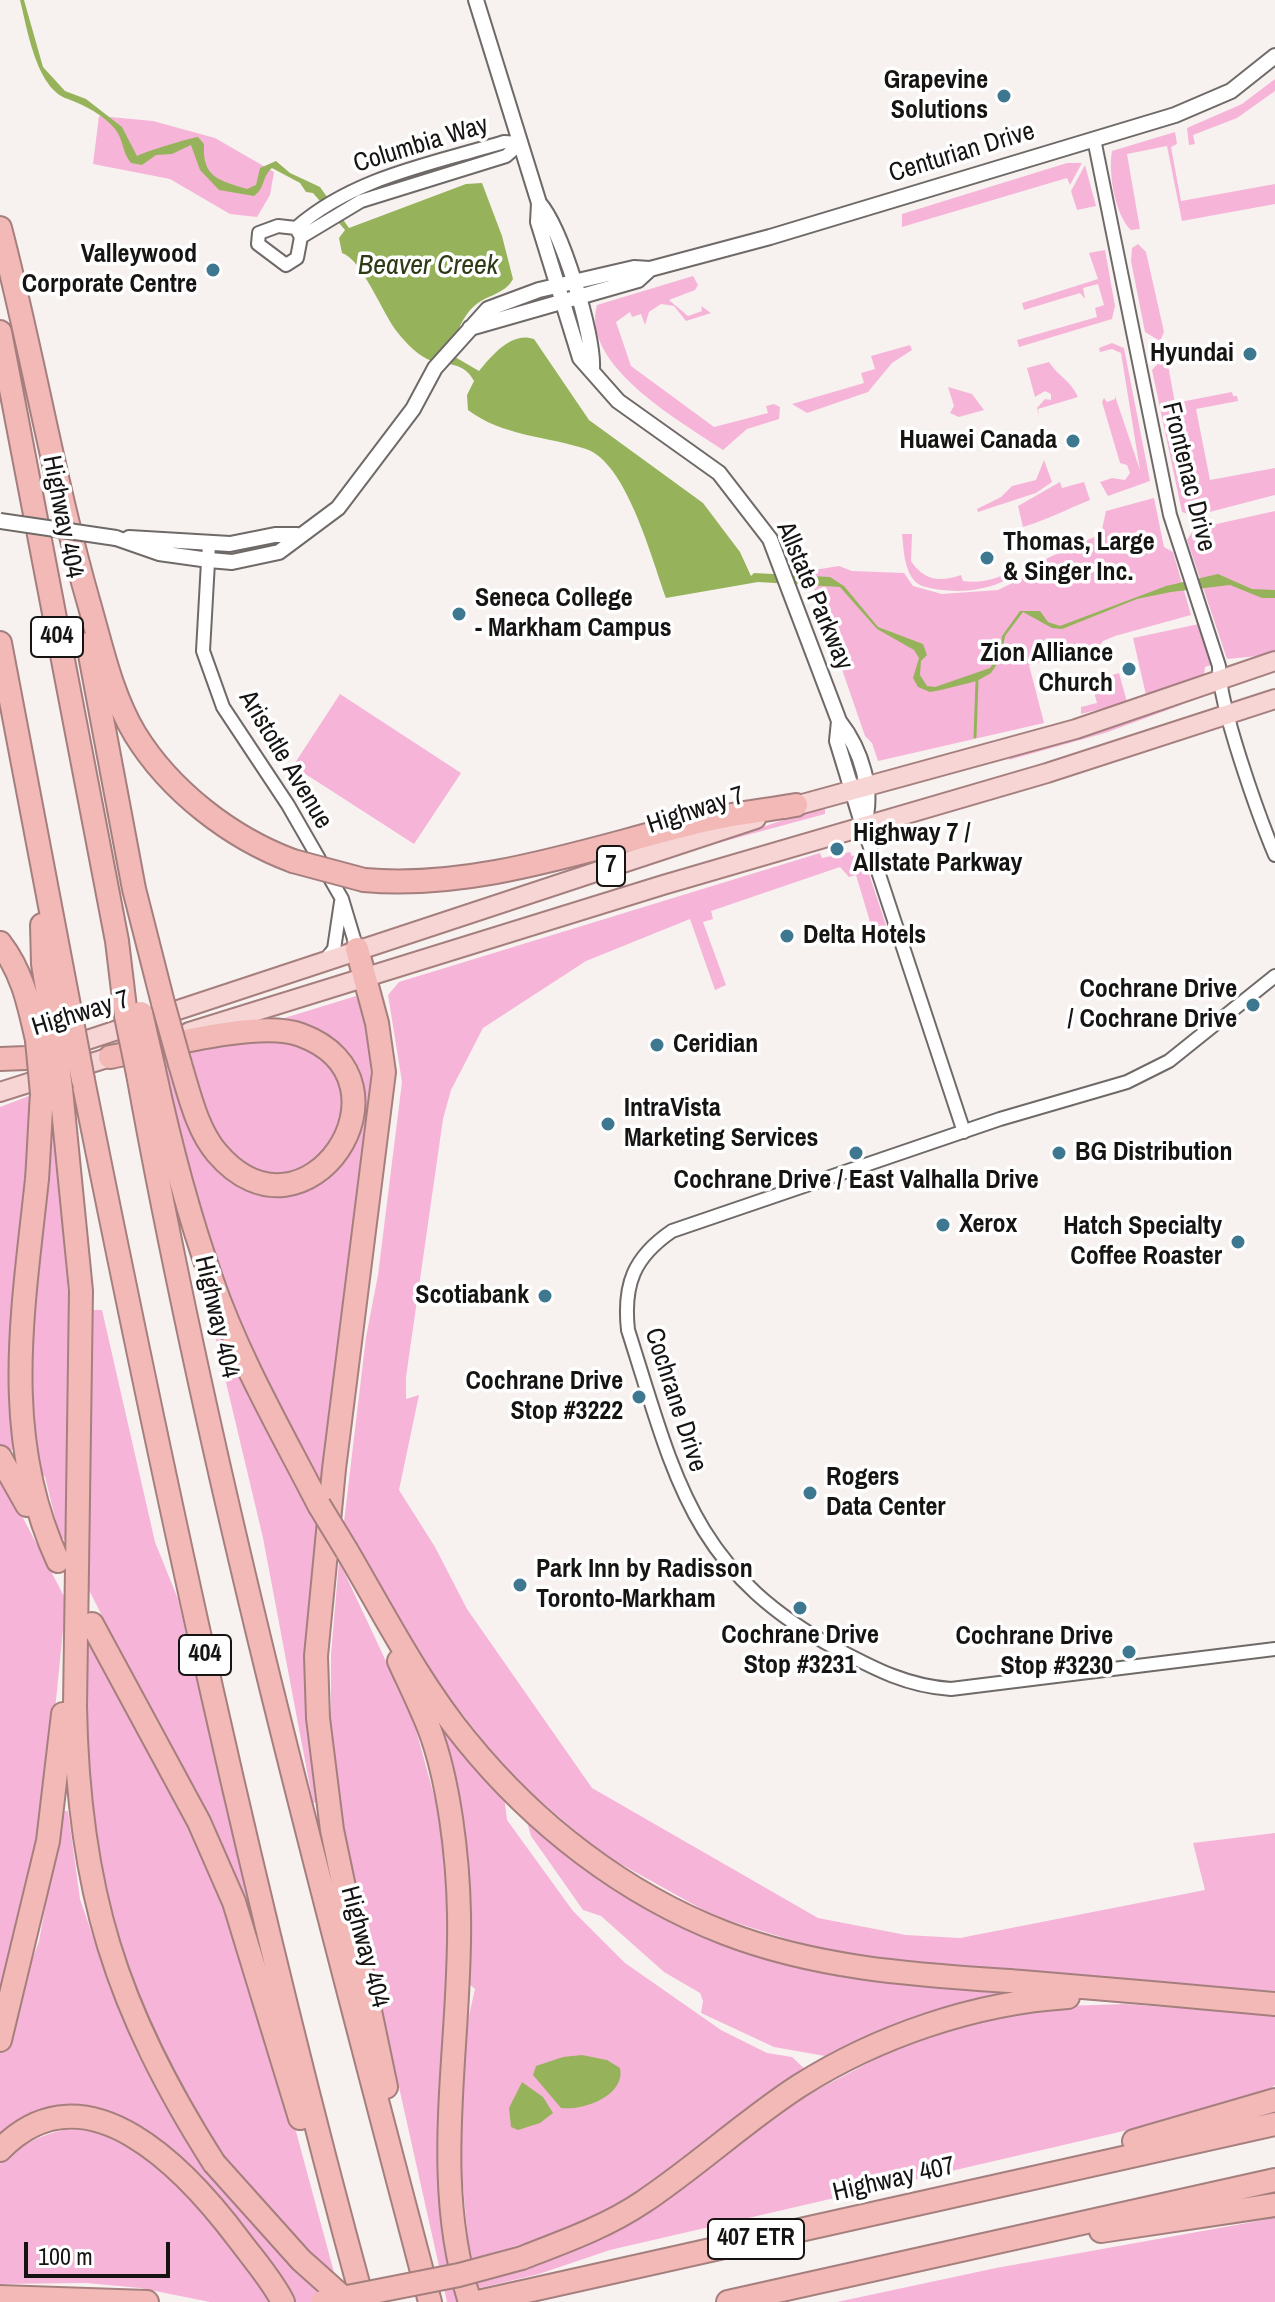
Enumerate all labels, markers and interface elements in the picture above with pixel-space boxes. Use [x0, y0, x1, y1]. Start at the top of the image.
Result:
place label: Grapevine Solutions [884, 65, 988, 126]
marker: Grapevine Solutions [995, 87, 1013, 105]
street label: Columbia Way [350, 110, 492, 180]
street label: Centurian Drive [885, 116, 1039, 190]
place label: Valleywood Corporate Centre [22, 239, 197, 300]
water label: Beaver Creek [358, 249, 498, 283]
marker: Valleywood Corporate Centre [204, 261, 222, 279]
place label: Hyundai [1150, 338, 1234, 370]
marker: Hyundai [1241, 345, 1259, 363]
street label: Frontenac Drive [1154, 399, 1222, 555]
place label: Huawei Canada [899, 425, 1057, 457]
marker: Huawei Canada [1064, 432, 1082, 450]
street label: Highway 404 [35, 453, 89, 581]
street label: Allstate Parkway [769, 517, 859, 675]
place label: Thomas, Large & Singer Inc. [1003, 527, 1155, 588]
marker: Thomas, Large & Singer Inc. [978, 549, 996, 567]
place label: Seneca College - Markham Campus [475, 583, 672, 644]
marker: Seneca College - Markham Campus [450, 605, 468, 623]
road number: 404 [31, 617, 83, 657]
place label: Zion Alliance Church [980, 638, 1113, 700]
marker: Zion Alliance Church [1120, 660, 1138, 678]
street label: Aristotle Avenue [231, 685, 339, 835]
street label: Highway 7 [643, 781, 749, 841]
place label: Highway 7 / Allstate Parkway [853, 818, 1022, 880]
marker: Highway 7 / Allstate Parkway [828, 840, 846, 858]
road number: 7 [597, 846, 625, 886]
place label: Delta Hotels [803, 920, 926, 952]
marker: Delta Hotels [778, 927, 796, 945]
place label: Cochrane Drive / Cochrane Drive [1068, 974, 1237, 1036]
street label: Highway 7 [28, 984, 134, 1044]
marker: Cochrane Drive / Cochrane Drive [1244, 996, 1262, 1014]
place label: Ceridian [673, 1029, 758, 1061]
marker: Ceridian [648, 1036, 666, 1054]
place label: IntraVista Marketing Services [624, 1093, 818, 1154]
marker: IntraVista Marketing Services [599, 1115, 617, 1133]
place label: BG Distribution [1075, 1137, 1233, 1169]
marker: Cochrane Drive / East Valhalla Drive [847, 1144, 865, 1162]
marker: BG Distribution [1050, 1144, 1068, 1162]
place label: Cochrane Drive / East Valhalla Drive [673, 1165, 1039, 1197]
place label: Xerox [959, 1209, 1017, 1241]
place label: Hatch Specialty Coffee Roaster [1063, 1211, 1222, 1272]
marker: Xerox [934, 1216, 952, 1234]
marker: Hatch Specialty Coffee Roaster [1229, 1233, 1247, 1251]
street label: Highway 404 [187, 1253, 245, 1381]
place label: Scotiabank [415, 1280, 529, 1312]
marker: Scotiabank [536, 1287, 554, 1305]
street label: Cochrane Drive [637, 1324, 713, 1476]
place label: Cochrane Drive Stop #3222 [465, 1366, 623, 1428]
marker: Cochrane Drive Stop #3222 [630, 1388, 648, 1406]
place label: Rogers Data Center [826, 1462, 946, 1524]
marker: Rogers Data Center [801, 1484, 819, 1502]
place label: Park Inn by Radisson Toronto-Markham [536, 1554, 753, 1616]
marker: Park Inn by Radisson Toronto-Markham [511, 1576, 529, 1594]
marker: Cochrane Drive Stop #3231 [791, 1599, 809, 1617]
place label: Cochrane Drive Stop #3231 [721, 1620, 879, 1682]
place label: Cochrane Drive Stop #3230 [955, 1621, 1113, 1682]
road number: 404 [179, 1635, 231, 1675]
marker: Cochrane Drive Stop #3230 [1120, 1643, 1138, 1661]
street label: Highway 404 [333, 1883, 395, 2011]
street label: Highway 407 [830, 2151, 958, 2209]
road number: 407 ETR [708, 2219, 804, 2259]
scale bar [28, 2226, 174, 2276]
text: 100 m [38, 2240, 93, 2272]

